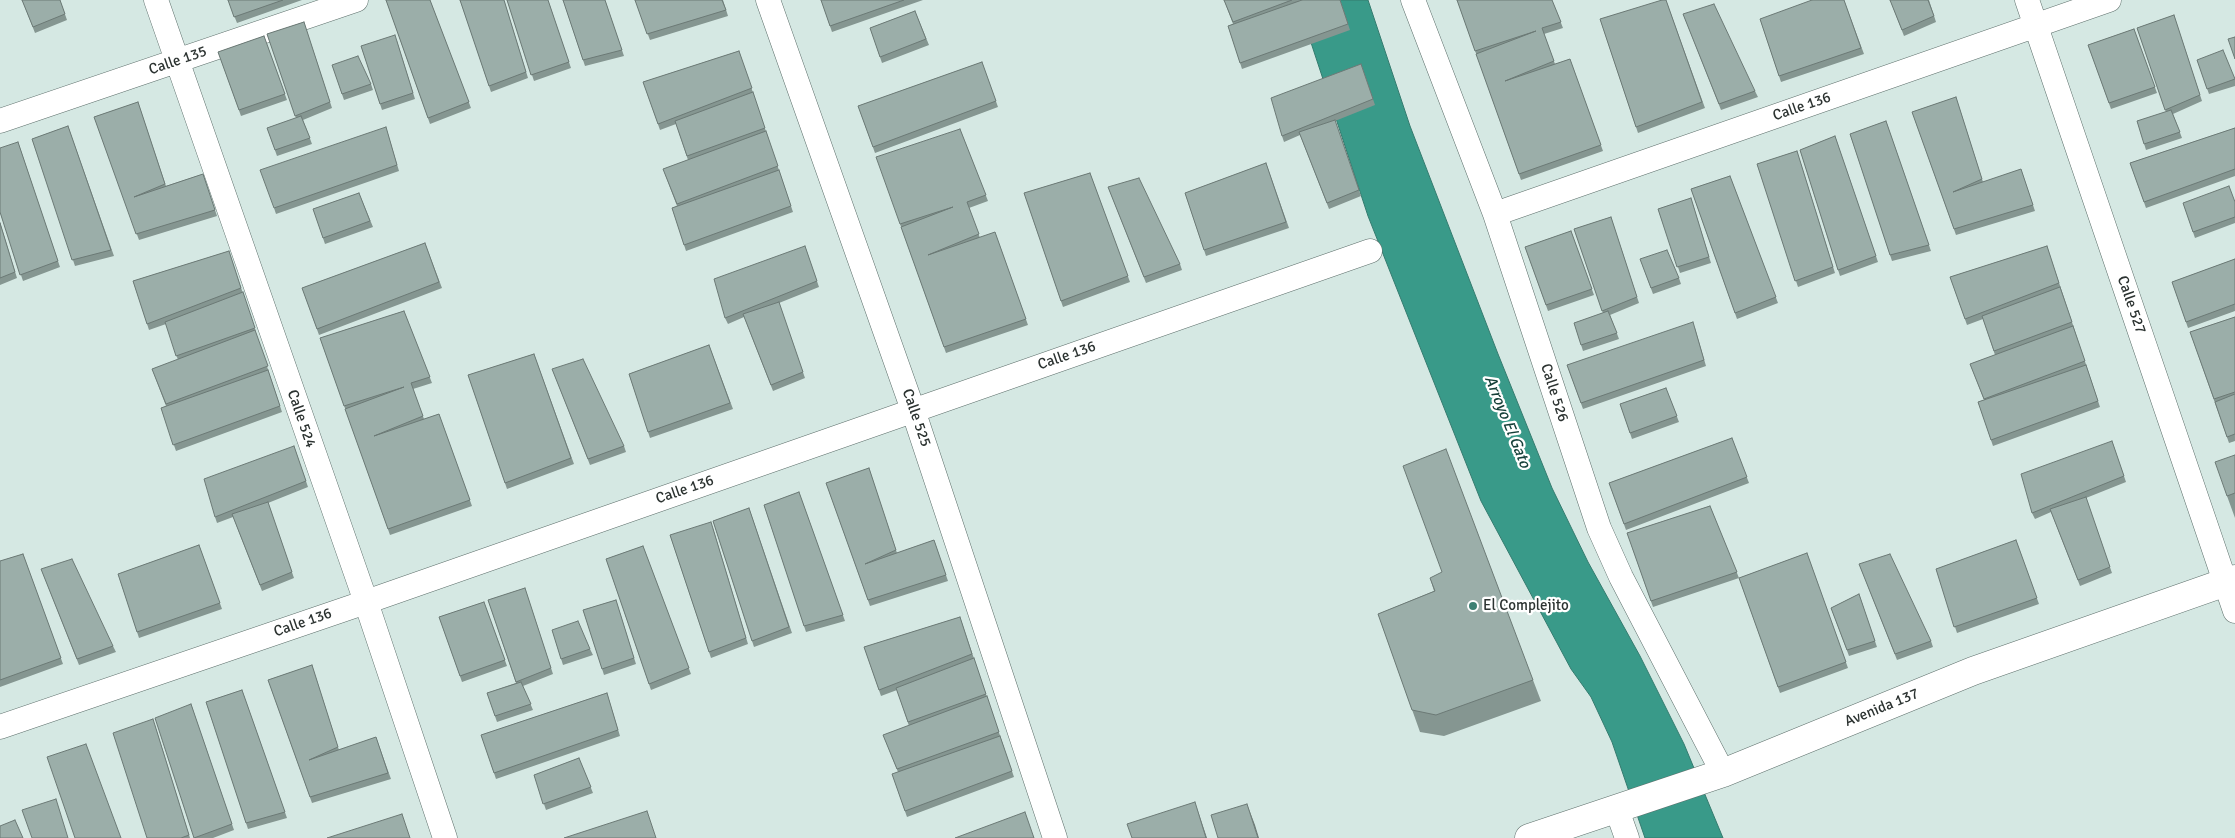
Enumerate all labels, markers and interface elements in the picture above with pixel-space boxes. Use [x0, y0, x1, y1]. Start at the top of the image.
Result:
street label: Calle 135 [147, 43, 209, 79]
street label: Calle 136 [1771, 89, 1833, 125]
street label: Calle 527 [2113, 274, 2149, 336]
street label: Calle 136 [1036, 338, 1098, 374]
street label: Calle 526 [1536, 362, 1572, 424]
water label: Arroyo El Gato [1480, 373, 1534, 471]
street label: Calle 525 [898, 387, 934, 449]
street label: Calle 524 [283, 388, 319, 450]
street label: Calle 136 [654, 472, 716, 508]
place label: El Complejito [1483, 597, 1569, 615]
marker: El Complejito [1467, 600, 1479, 612]
street label: Calle 136 [272, 605, 334, 641]
street label: Avenida 137 [1842, 685, 1922, 731]

